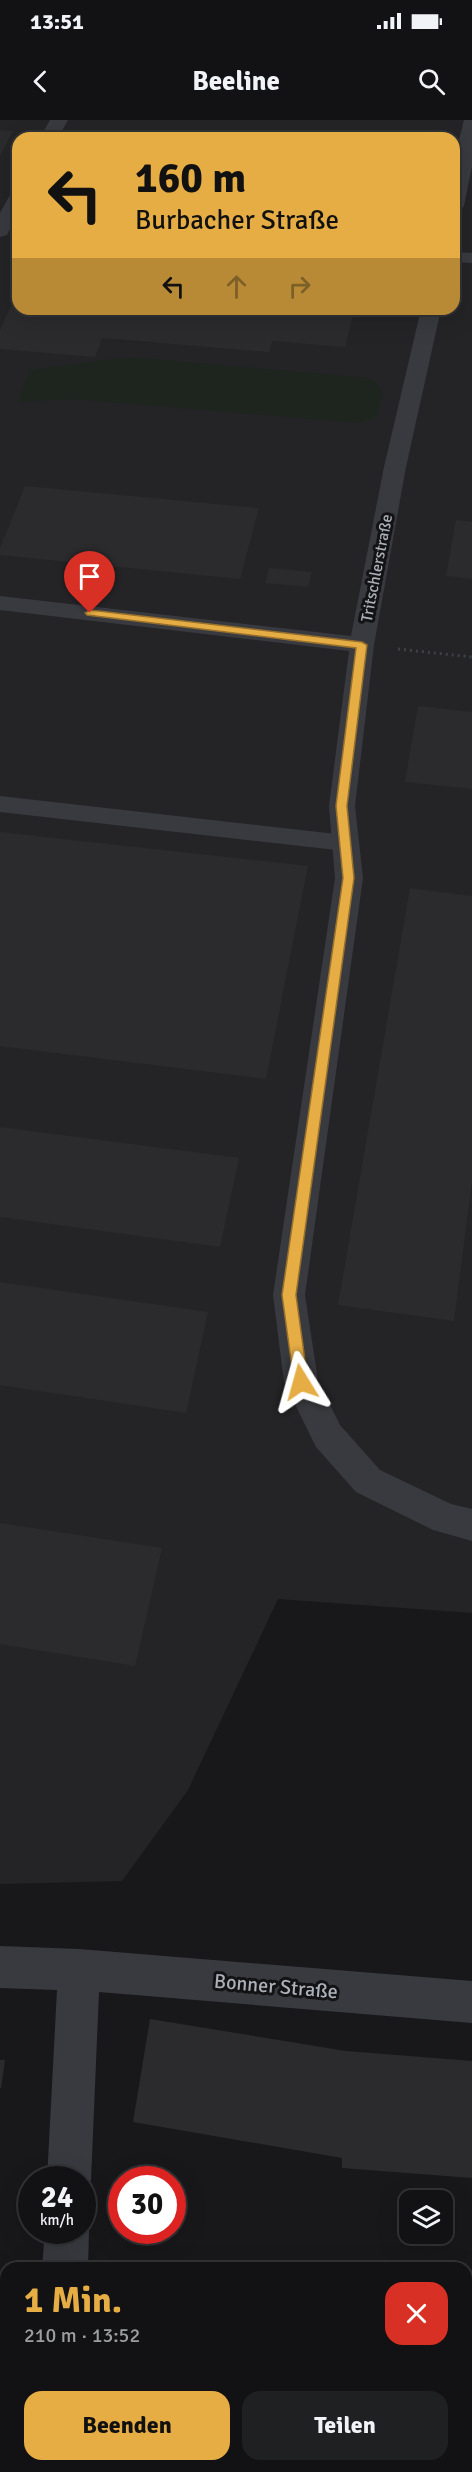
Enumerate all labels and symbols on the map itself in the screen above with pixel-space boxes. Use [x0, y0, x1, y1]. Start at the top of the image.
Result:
street label: Tritschlerstraße [357, 513, 397, 624]
pin [64, 551, 115, 613]
position arrow [269, 1350, 333, 1414]
street label: Bonner Straße [213, 1969, 339, 2004]
speed limit sign: 30 [108, 2166, 186, 2244]

